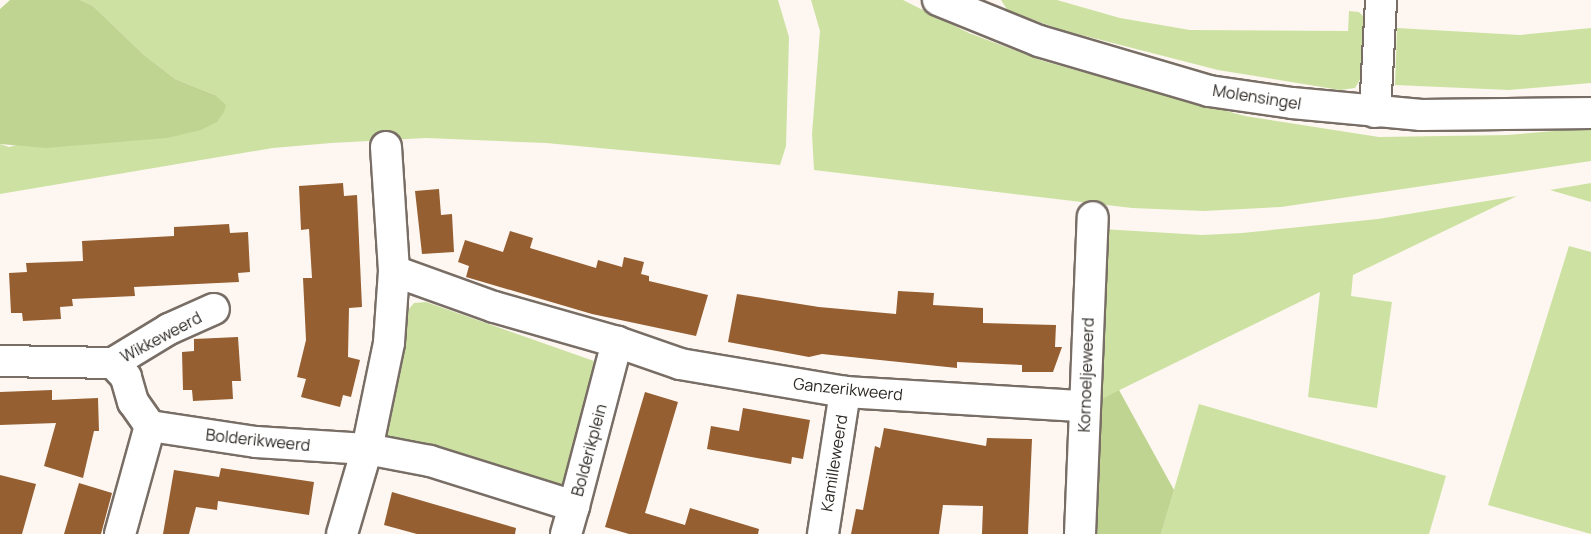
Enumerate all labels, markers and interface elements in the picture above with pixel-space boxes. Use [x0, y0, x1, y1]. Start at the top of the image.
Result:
street label: Molensingel [1211, 81, 1303, 113]
street label: Wikkeweerd [117, 308, 205, 366]
street label: Kornoeljeweerd [1074, 317, 1098, 433]
street label: Ganzerikweerd [792, 374, 904, 404]
street label: Bolderikplein [567, 402, 611, 498]
street label: Kamilleweerd [817, 413, 851, 513]
street label: Bolderikweerd [205, 425, 311, 455]

